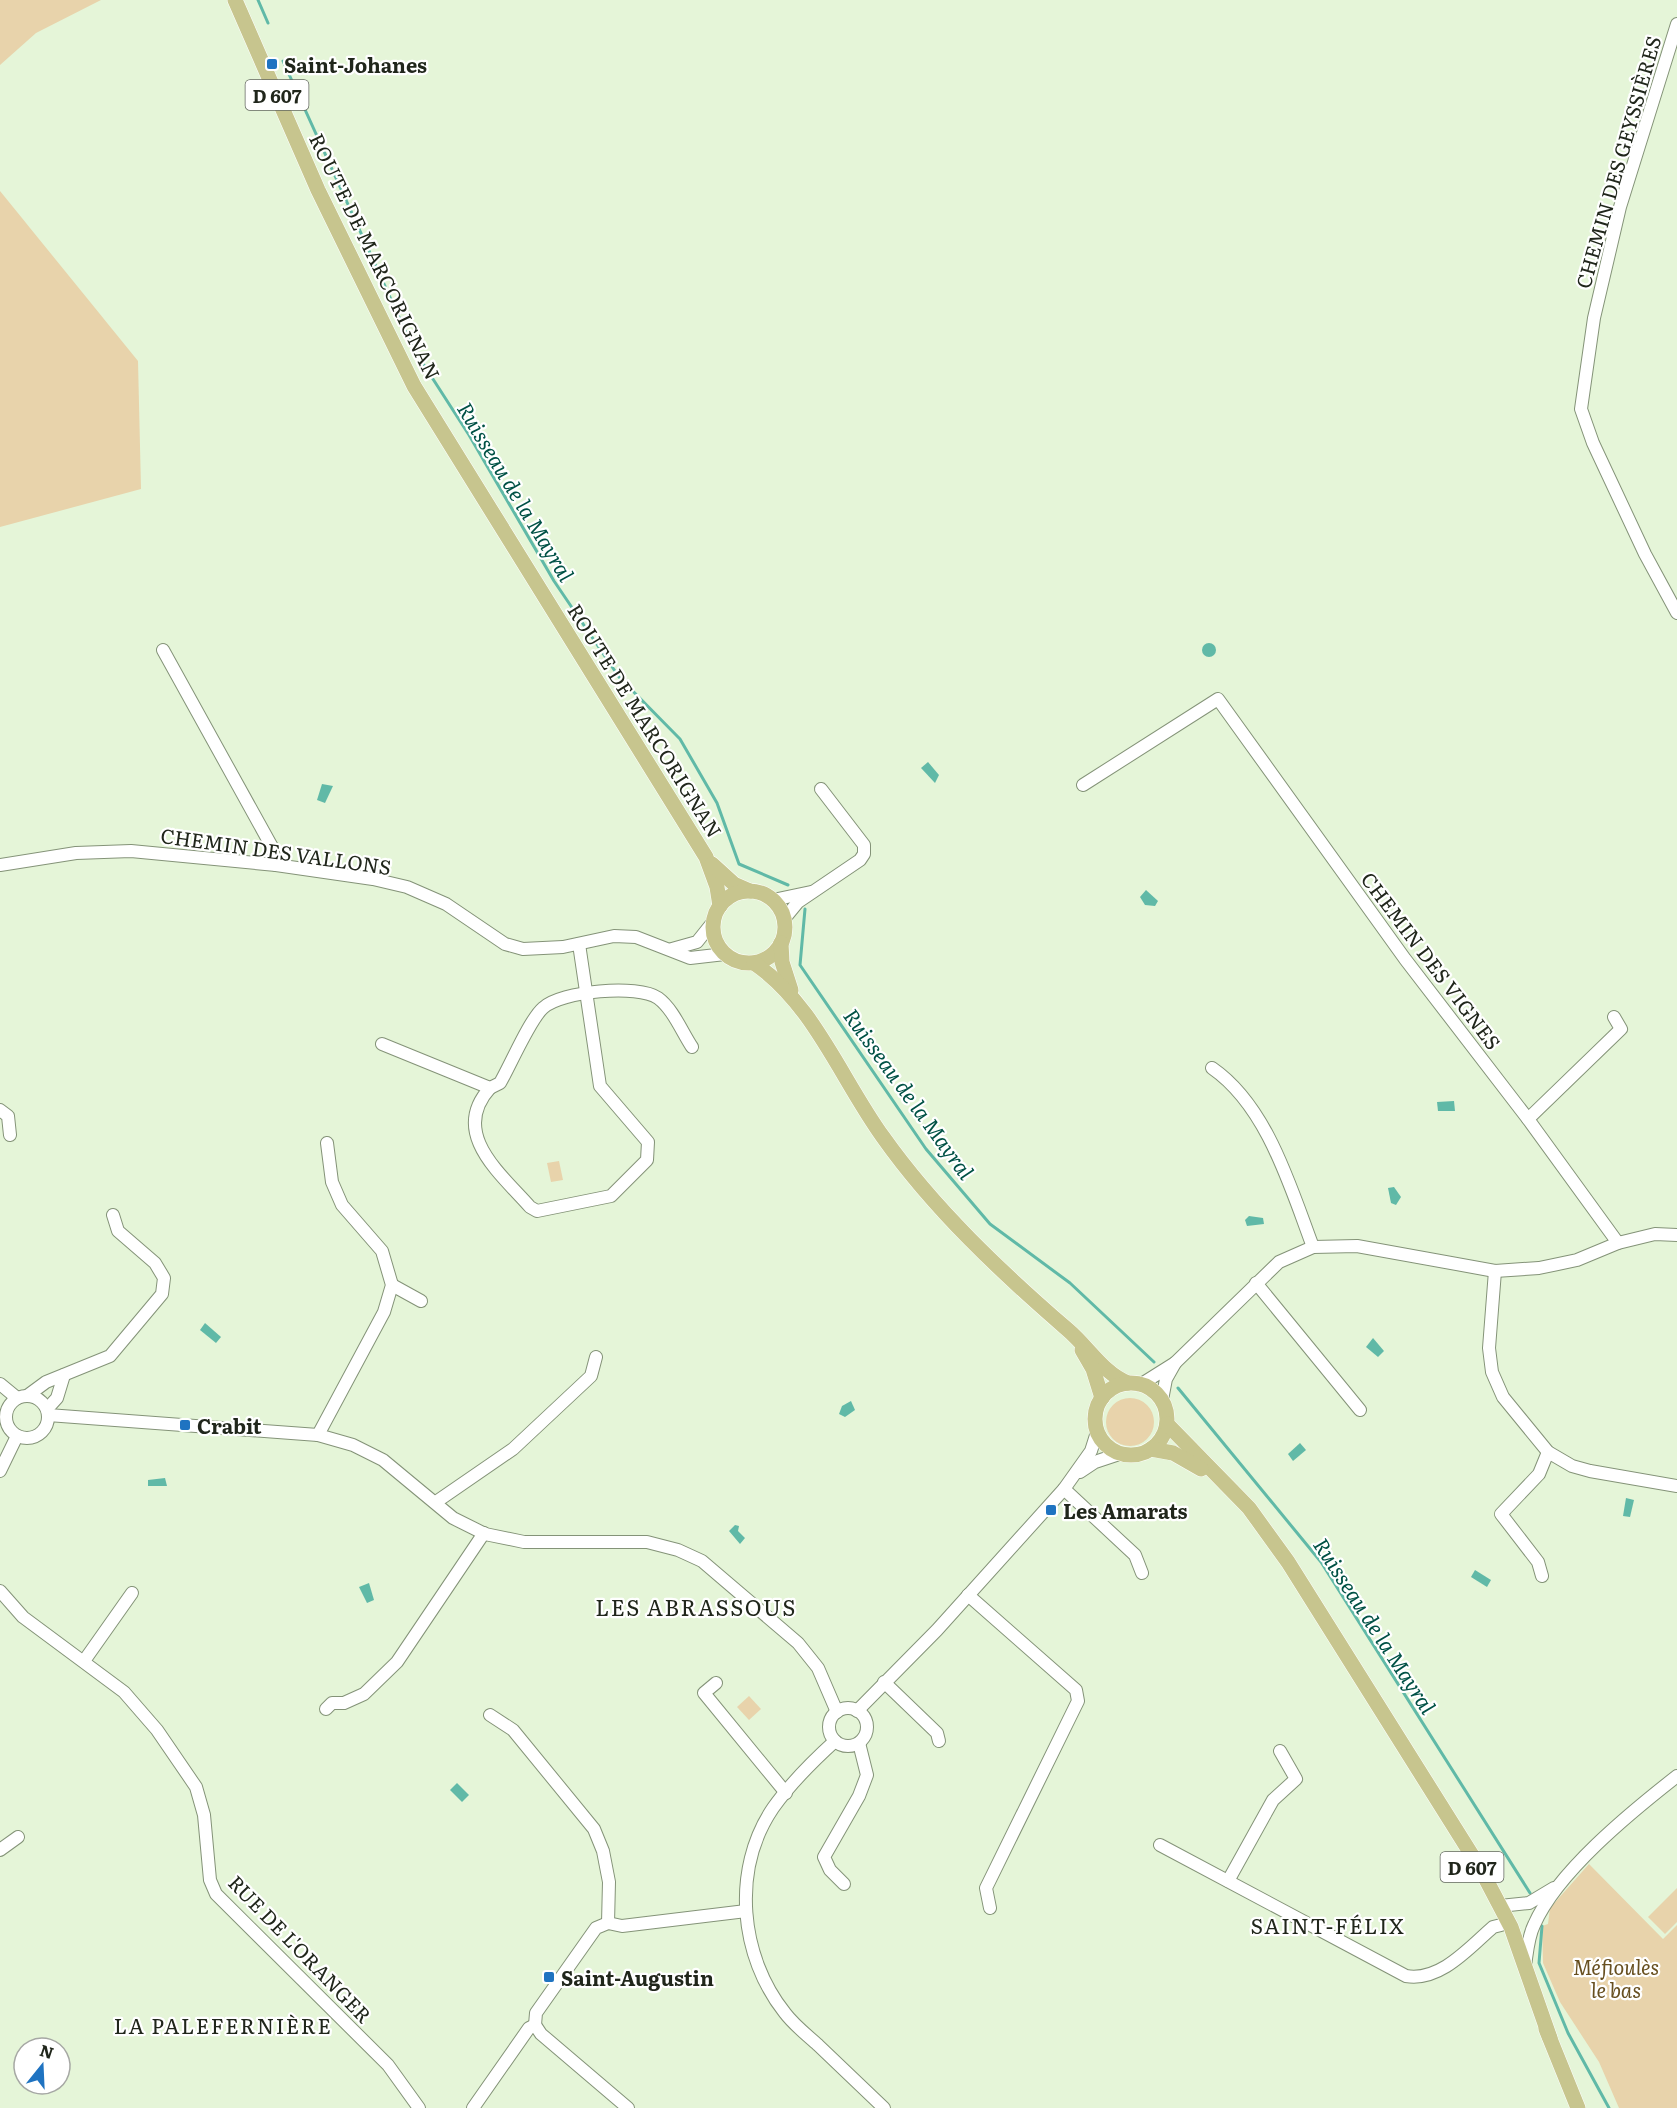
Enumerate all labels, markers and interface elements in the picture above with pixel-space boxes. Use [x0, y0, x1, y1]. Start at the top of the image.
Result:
street label: CHEMIN DES GEYSSIÈRES [1567, 32, 1667, 292]
place label: Saint-Johanes [284, 49, 427, 79]
marker: Saint-Johanes [265, 57, 279, 71]
road number: D 607 [246, 80, 308, 110]
street label: ROUTE DE MARCORIGNAN [303, 128, 449, 384]
water label: Ruisseau de la Mayral [451, 395, 583, 587]
street label: ROUTE DE MARCORIGNAN [561, 597, 731, 843]
street label: CHEMIN DES VALLONS [159, 819, 393, 881]
street label: CHEMIN DES VIGNES [1355, 865, 1509, 1055]
water label: Ruisseau de la Mayral [837, 1001, 983, 1185]
place label: Crabit [197, 1410, 262, 1440]
marker: Crabit [178, 1418, 192, 1432]
place label: Les Amarats [1063, 1495, 1187, 1525]
marker: Les Amarats [1044, 1503, 1058, 1517]
water label: Ruisseau de la Mayral [1307, 1531, 1445, 1719]
district label: LES ABRASSOUS [595, 1590, 797, 1623]
road number: D 607 [1440, 1852, 1504, 1882]
street label: RUE DE L'ORANGER [222, 1867, 380, 2029]
district label: SAINT-FÉLIX [1251, 1909, 1405, 1940]
park label: Méfioulès le bas [1573, 1951, 1659, 2004]
place label: Saint-Augustin [561, 1962, 714, 1992]
marker: Saint-Augustin [542, 1970, 556, 1984]
district label: LA PALEFERNIÈRE [114, 2009, 332, 2040]
north arrow [12, 2036, 72, 2096]
text: N [37, 2037, 57, 2064]

